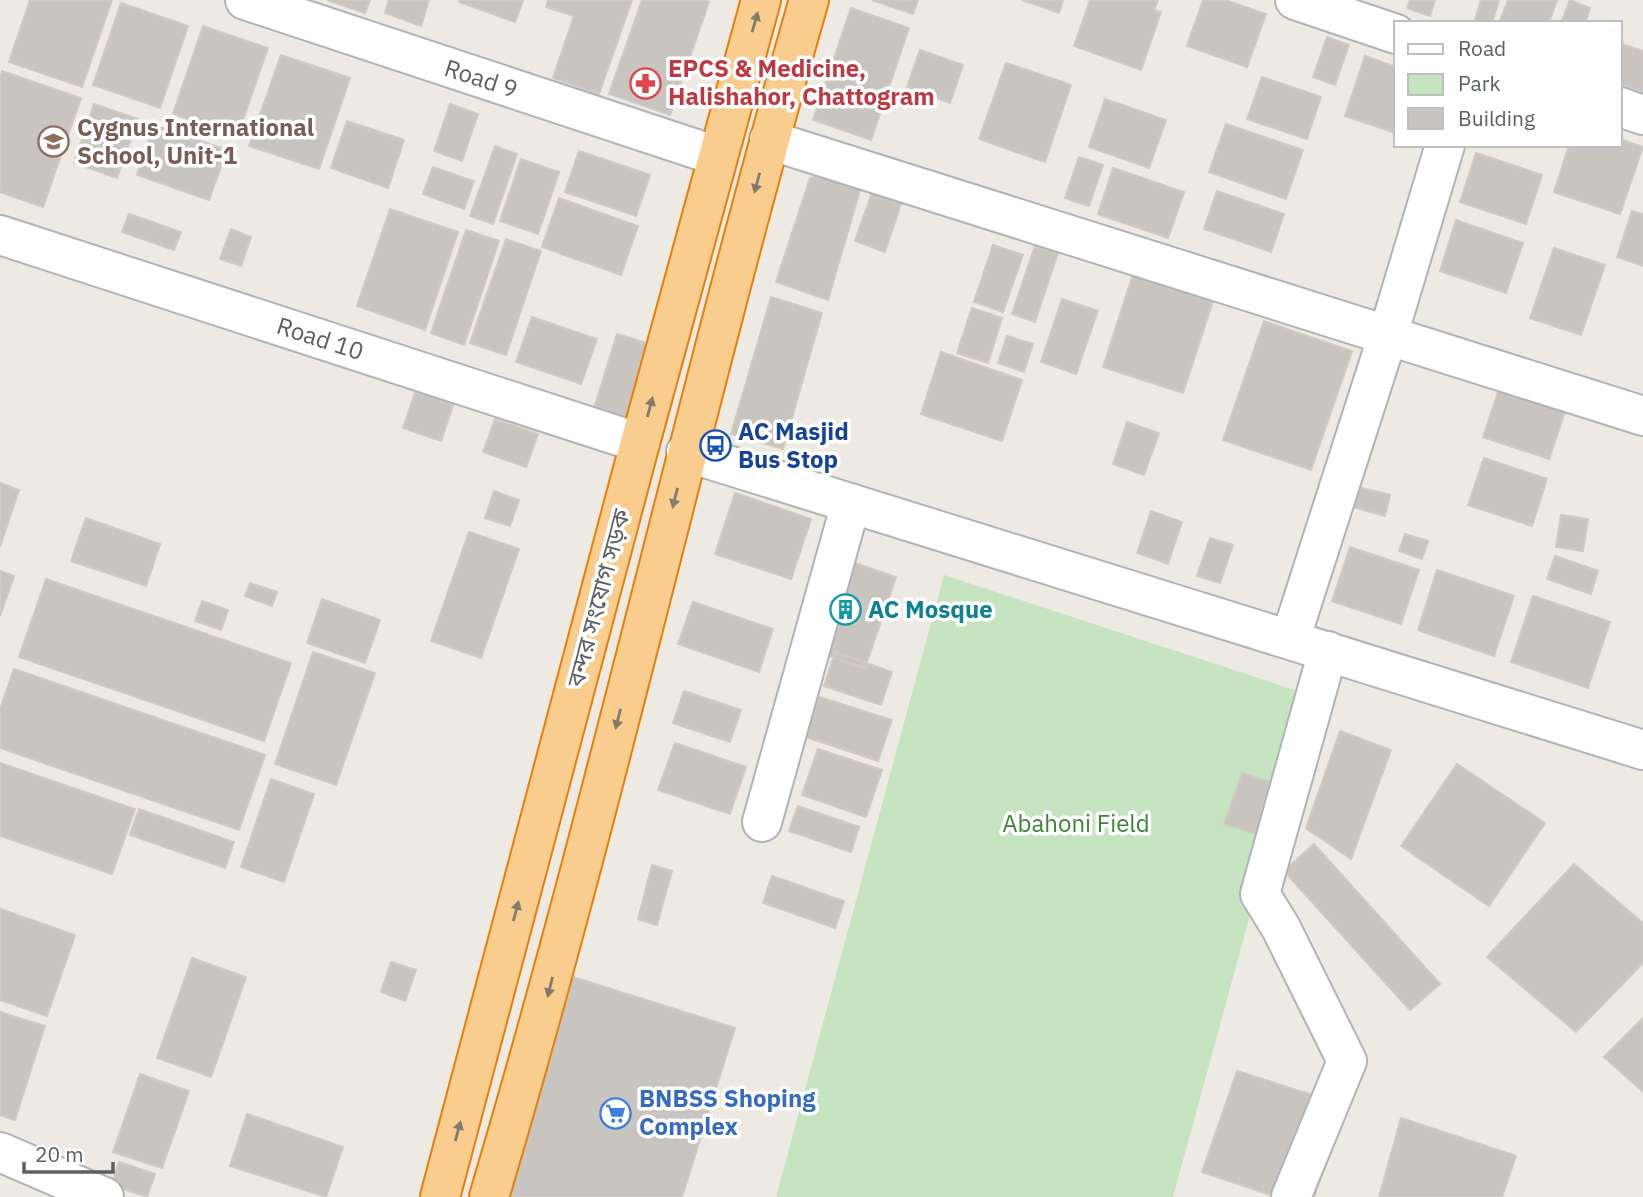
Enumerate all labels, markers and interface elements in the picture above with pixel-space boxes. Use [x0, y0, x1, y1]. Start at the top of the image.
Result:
one-way arrow [750, 11, 760, 32]
legend [1394, 21, 1622, 147]
text: Road [1458, 34, 1506, 62]
street label: Road 9 [441, 51, 522, 105]
place label: EPCS & Medicine, Halishahor, Chattogram [668, 52, 935, 112]
pharmacy icon: EPCS & Medicine, Halishahor, Chattogram [628, 66, 662, 100]
text: Park [1458, 69, 1501, 97]
text: Building [1458, 104, 1535, 132]
place label: Cygnus International School, Unit-1 [77, 111, 314, 171]
school or university icon: Cygnus International School, Unit-1 [37, 125, 71, 159]
one-way arrow [751, 173, 762, 195]
street label: Road 10 [273, 309, 368, 367]
one-way arrow [645, 396, 656, 418]
place label: AC Masjid Bus Stop [738, 415, 849, 475]
bus stop icon: AC Masjid Bus Stop [698, 429, 732, 463]
one-way arrow [669, 487, 680, 509]
street label: বন্দর সংযোগ সড়ক [559, 505, 637, 691]
building icon: AC Mosque [828, 593, 862, 627]
place label: AC Mosque [868, 593, 993, 625]
one-way arrow [612, 708, 623, 730]
park label: Abahoni Field [1002, 807, 1150, 839]
one-way arrow [511, 900, 522, 922]
one-way arrow [544, 976, 555, 998]
place label: BNBSS Shoping Complex [639, 1082, 816, 1142]
supermarket icon: BNBSS Shoping Complex [599, 1096, 633, 1130]
one-way arrow [453, 1120, 464, 1142]
scale bar [24, 1130, 114, 1174]
text: 20 m [35, 1140, 84, 1168]

